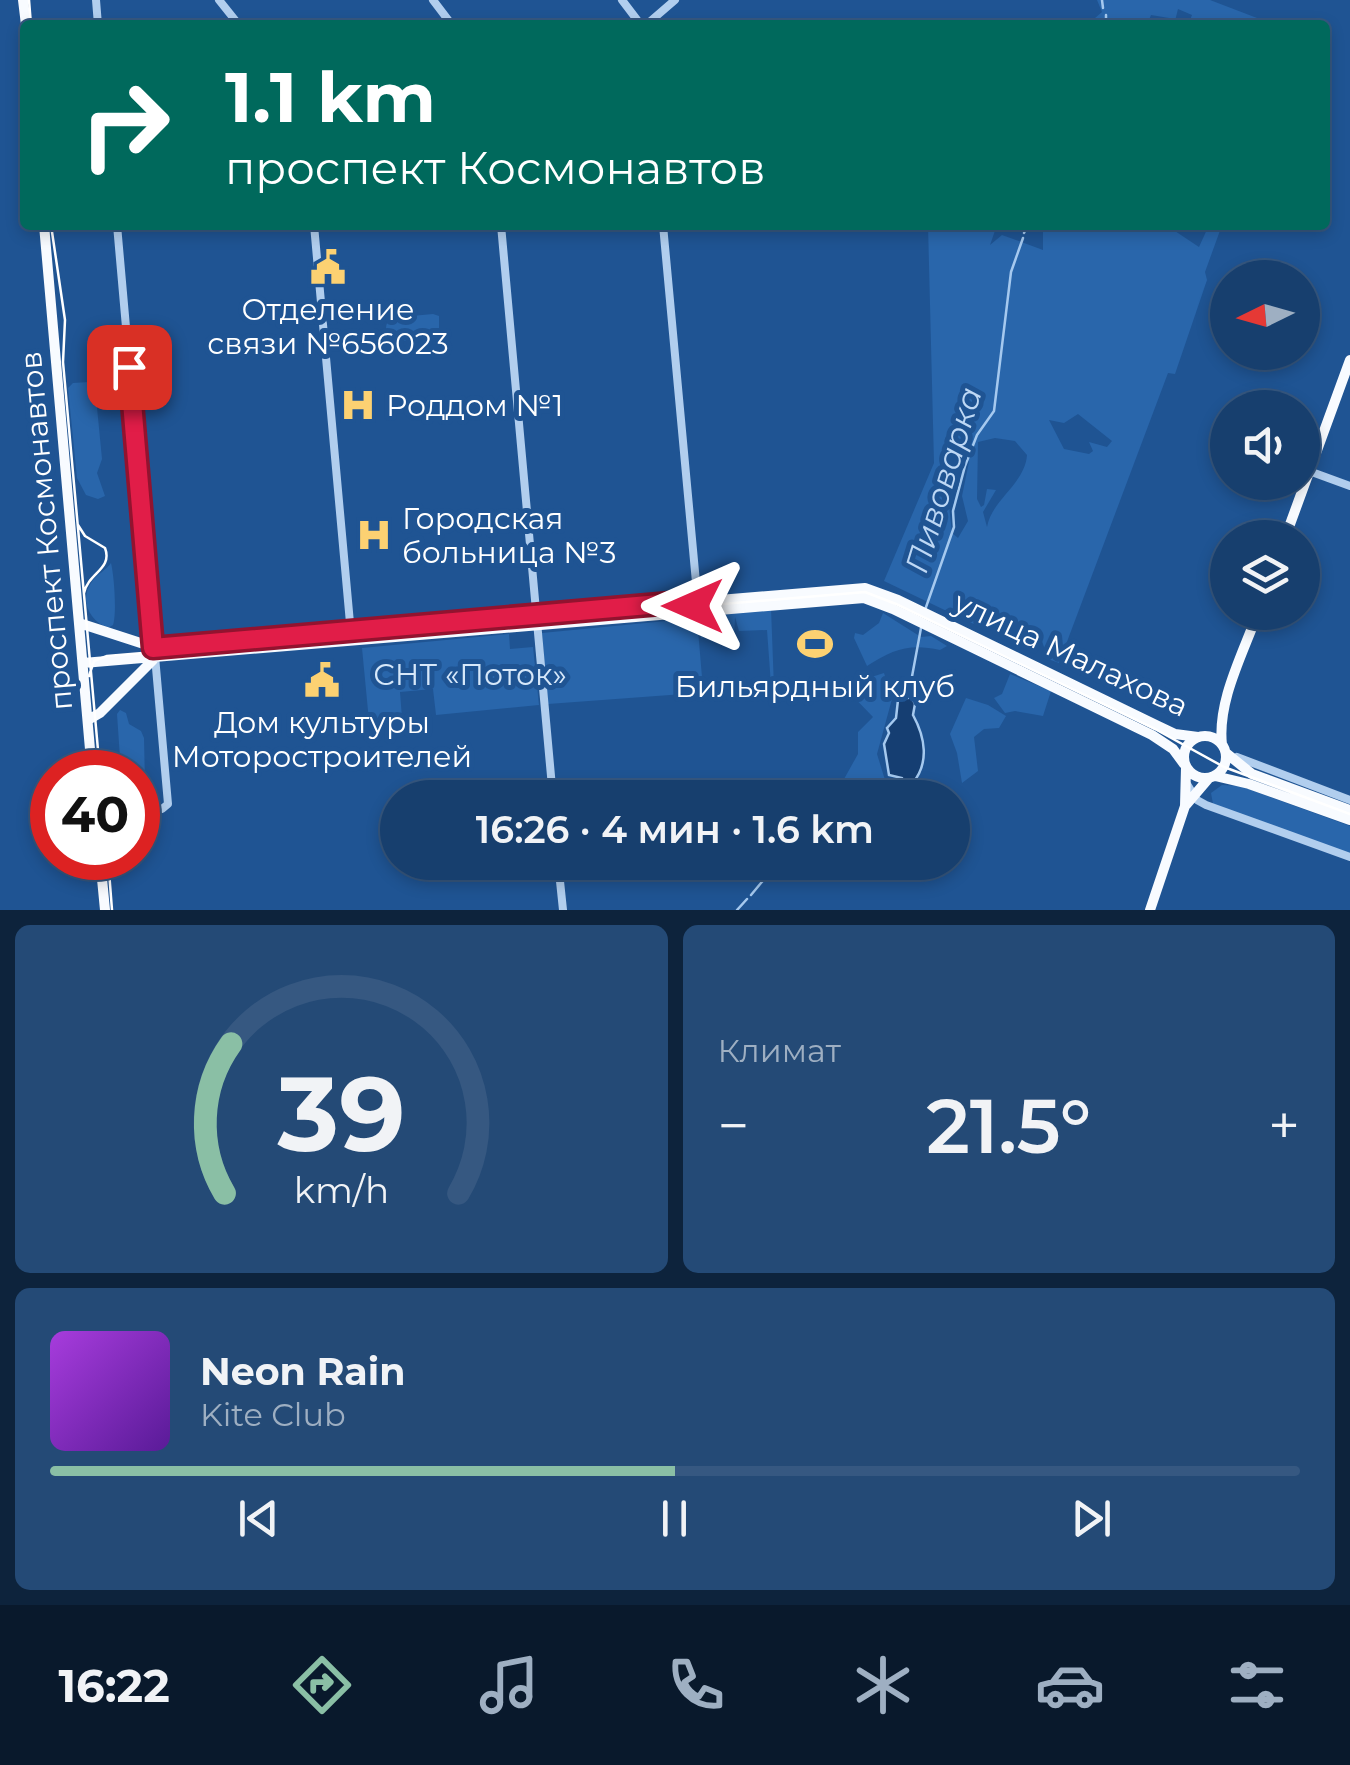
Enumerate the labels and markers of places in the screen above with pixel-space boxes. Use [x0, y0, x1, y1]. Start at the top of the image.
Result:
public building icon: Отделение связи №656023 [309, 248, 347, 286]
place label: Отделение связи №656023 [207, 291, 449, 362]
pin [87, 325, 172, 410]
hospital icon: Роддом №1 [339, 386, 377, 424]
place label: Роддом №1 [386, 387, 563, 424]
place label: Городская больница №3 [402, 500, 616, 571]
hospital icon: Городская больница №3 [355, 516, 393, 554]
sports icon: Бильярдный клуб [796, 625, 834, 663]
public building icon: Дом культуры Моторостроителей [303, 661, 341, 699]
place label: Бильярдный клуб [675, 668, 955, 705]
place label: Дом культуры Моторостроителей [172, 704, 472, 775]

